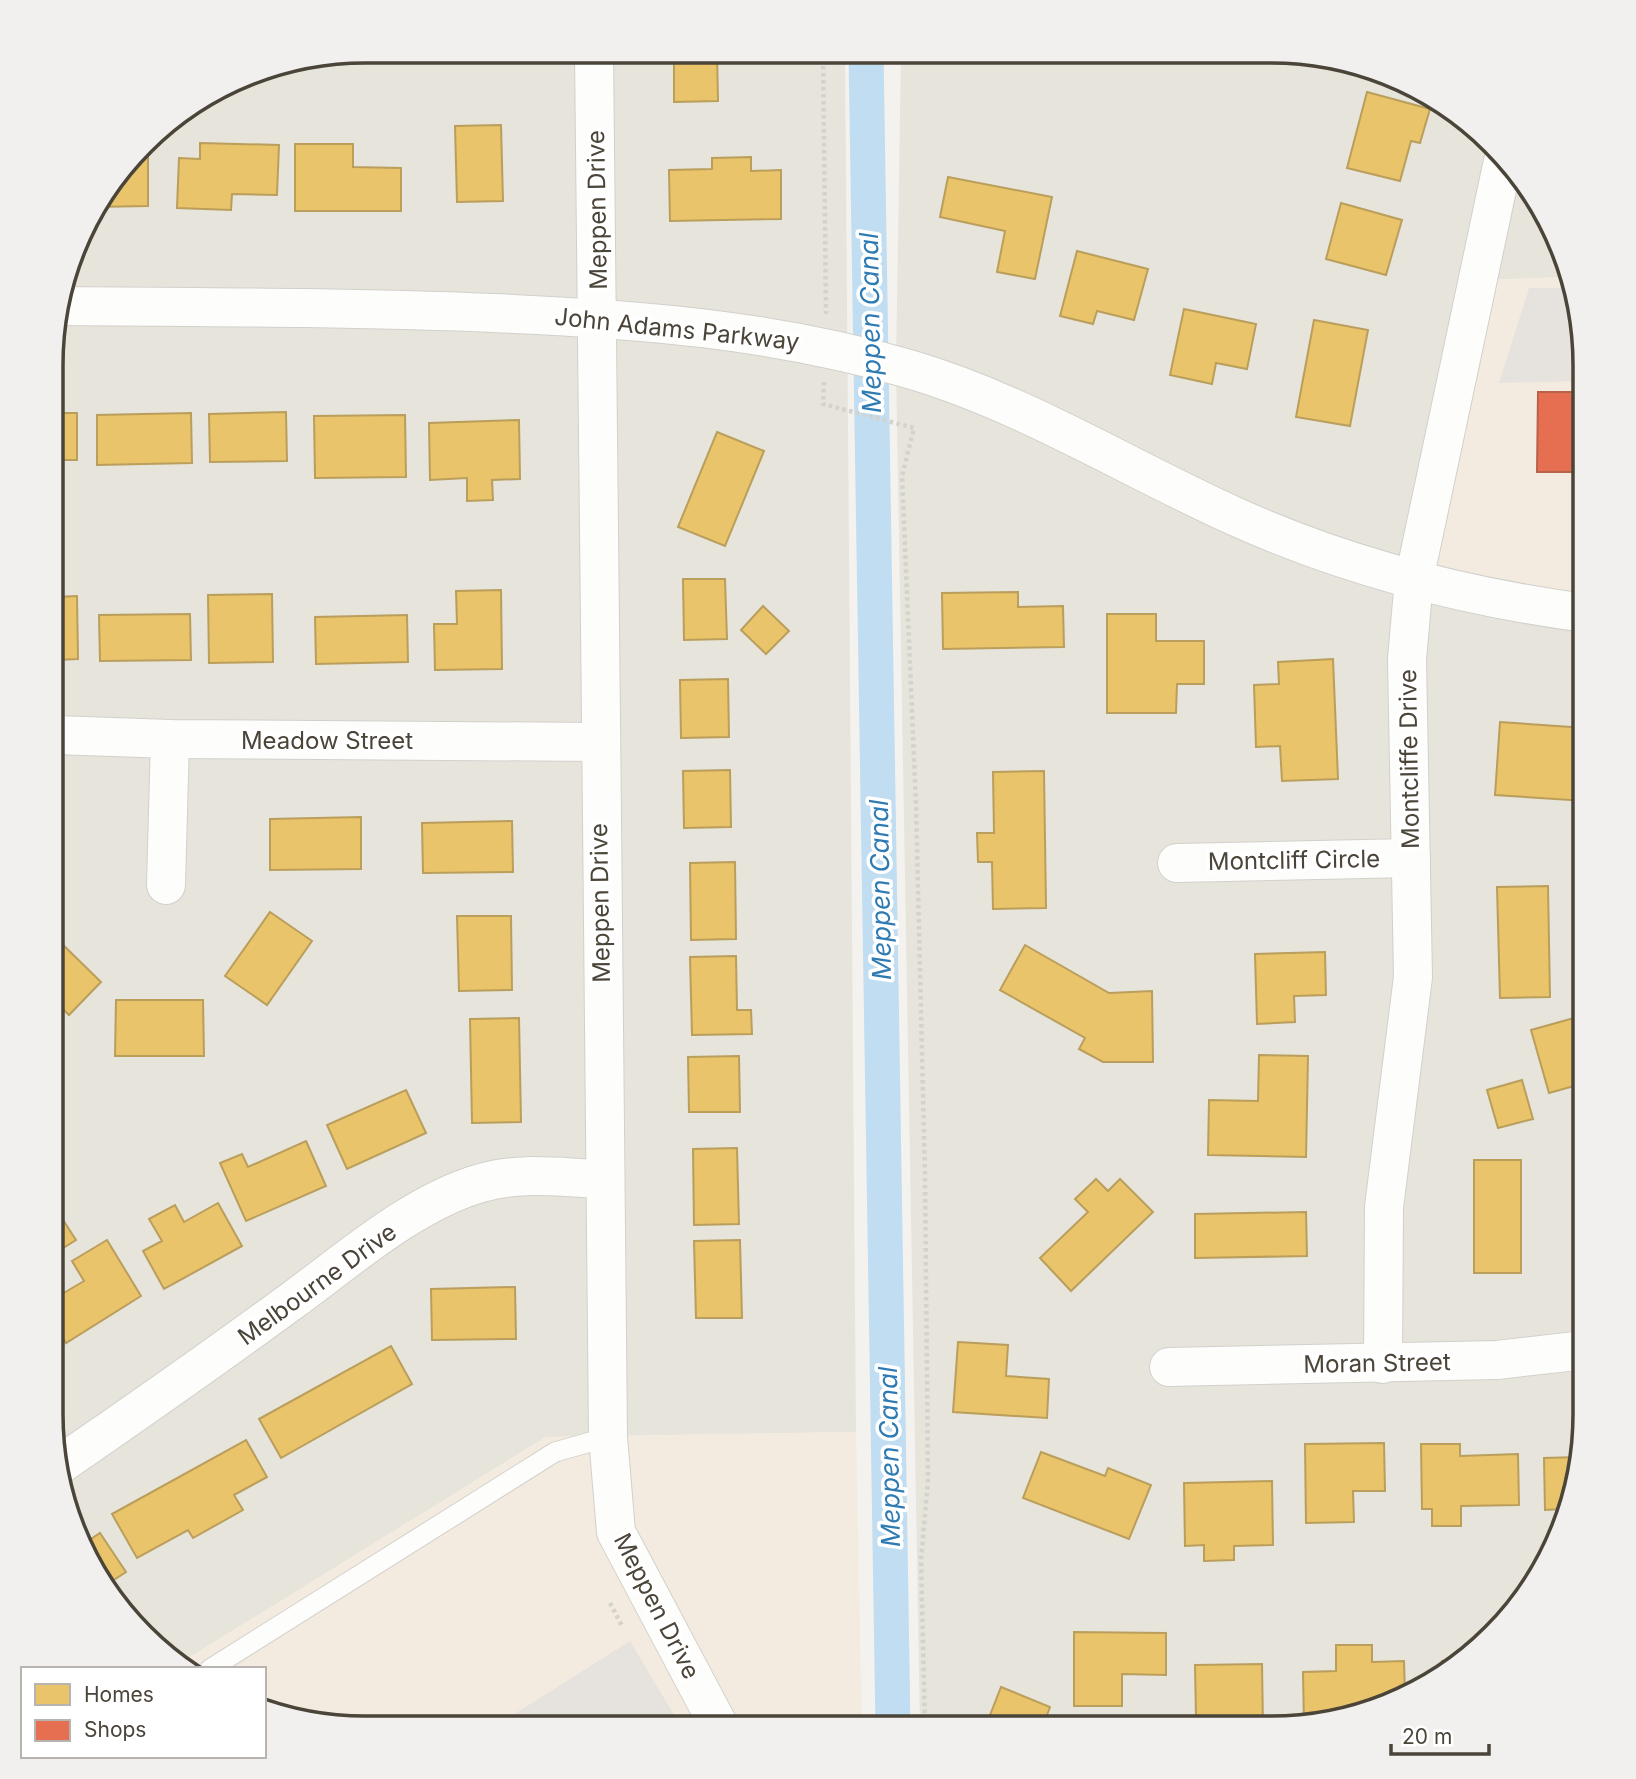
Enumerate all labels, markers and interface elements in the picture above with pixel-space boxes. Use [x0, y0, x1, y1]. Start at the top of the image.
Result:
street label: Meppen Drive [581, 130, 613, 290]
water label: Meppen Canal [853, 232, 887, 414]
street label: John Adams Parkway [553, 302, 801, 356]
street label: Montcliffe Drive [1393, 669, 1425, 849]
street label: Meadow Street [241, 726, 413, 755]
water label: Meppen Canal [863, 799, 897, 981]
street label: Meppen Drive [584, 823, 616, 983]
street label: Montcliff Circle [1208, 844, 1380, 876]
street label: Melbourne Drive [232, 1217, 402, 1351]
street label: Moran Street [1303, 1347, 1451, 1379]
water label: Meppen Canal [872, 1366, 906, 1548]
street label: Meppen Drive [608, 1528, 706, 1684]
legend [21, 1667, 266, 1758]
text: Homes [84, 1682, 154, 1707]
scale bar [1391, 1712, 1489, 1756]
text: Shops [84, 1717, 146, 1742]
text: 20 m [1402, 1724, 1452, 1749]

